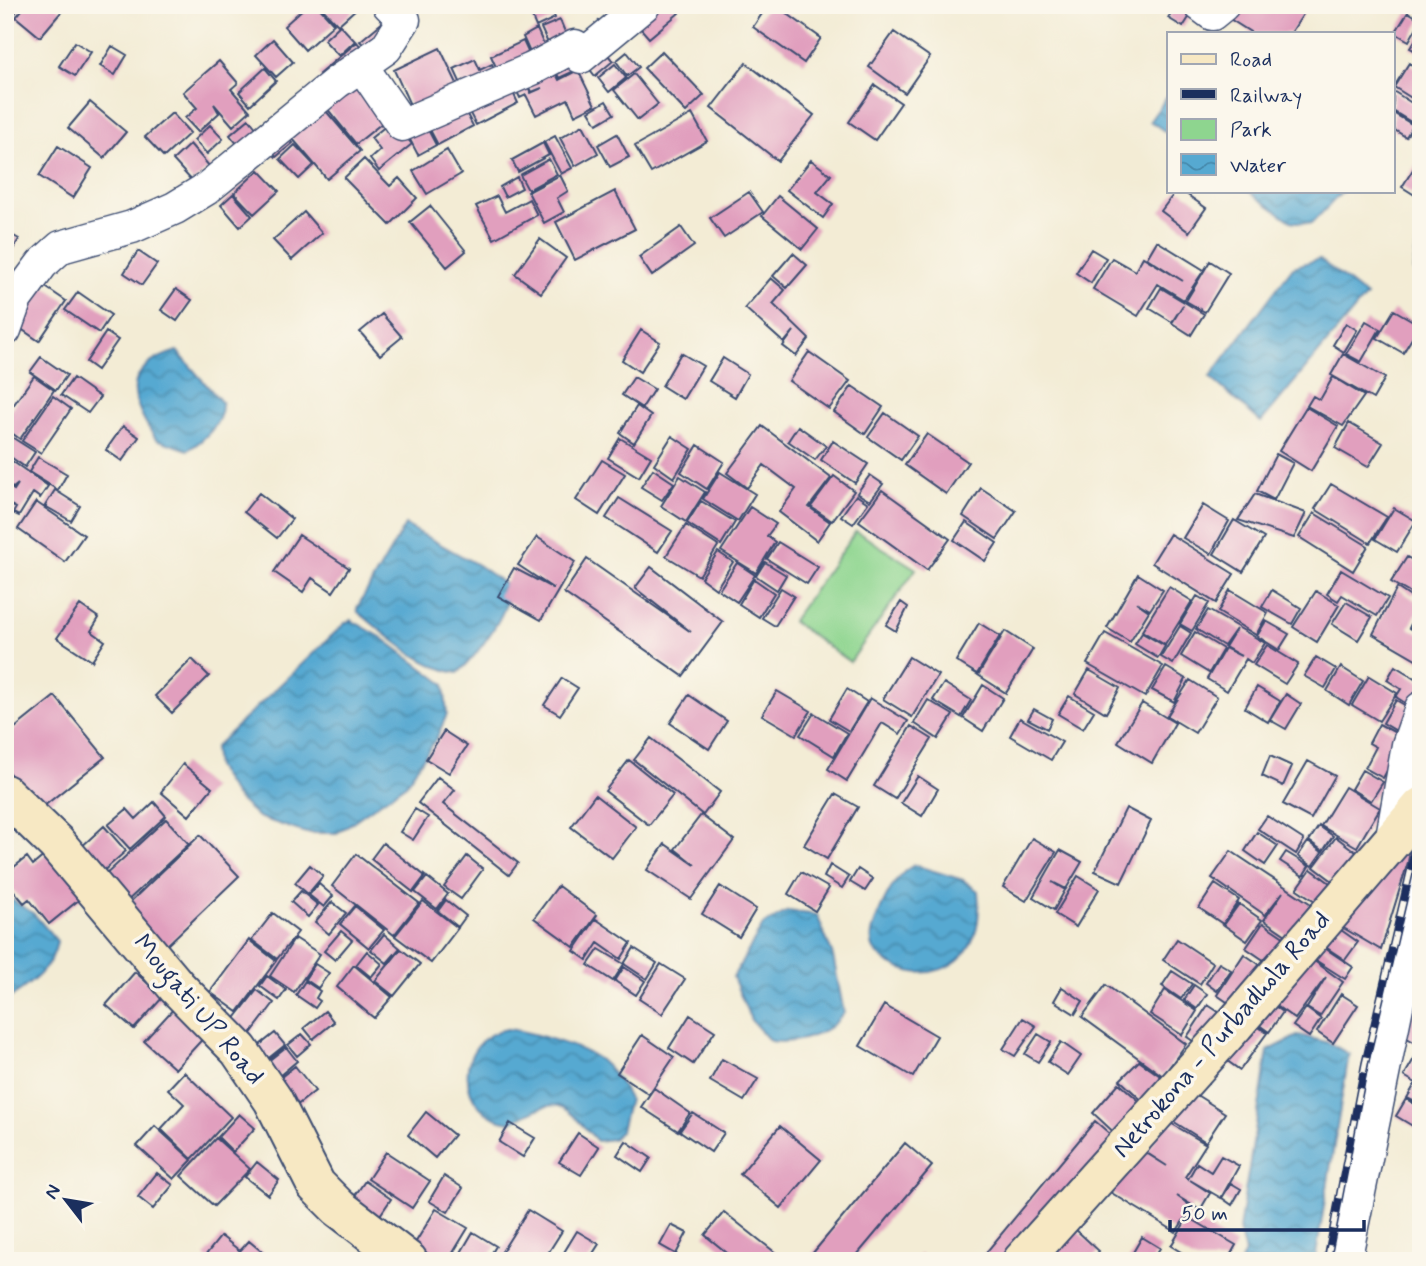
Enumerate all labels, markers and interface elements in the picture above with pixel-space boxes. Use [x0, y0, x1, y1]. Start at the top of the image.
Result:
legend [1167, 32, 1394, 192]
text: Road [1230, 46, 1272, 74]
text: Railway [1230, 82, 1302, 110]
text: Park [1230, 116, 1272, 144]
text: Water [1230, 152, 1286, 180]
street label: Netrokona - Purbadhola Road [1105, 904, 1339, 1166]
street label: Mougati UP Road [122, 927, 271, 1095]
north arrow [32, 1164, 102, 1234]
text: N [39, 1180, 67, 1204]
scale bar [1170, 1189, 1365, 1233]
text: 50 m [1181, 1200, 1228, 1228]

